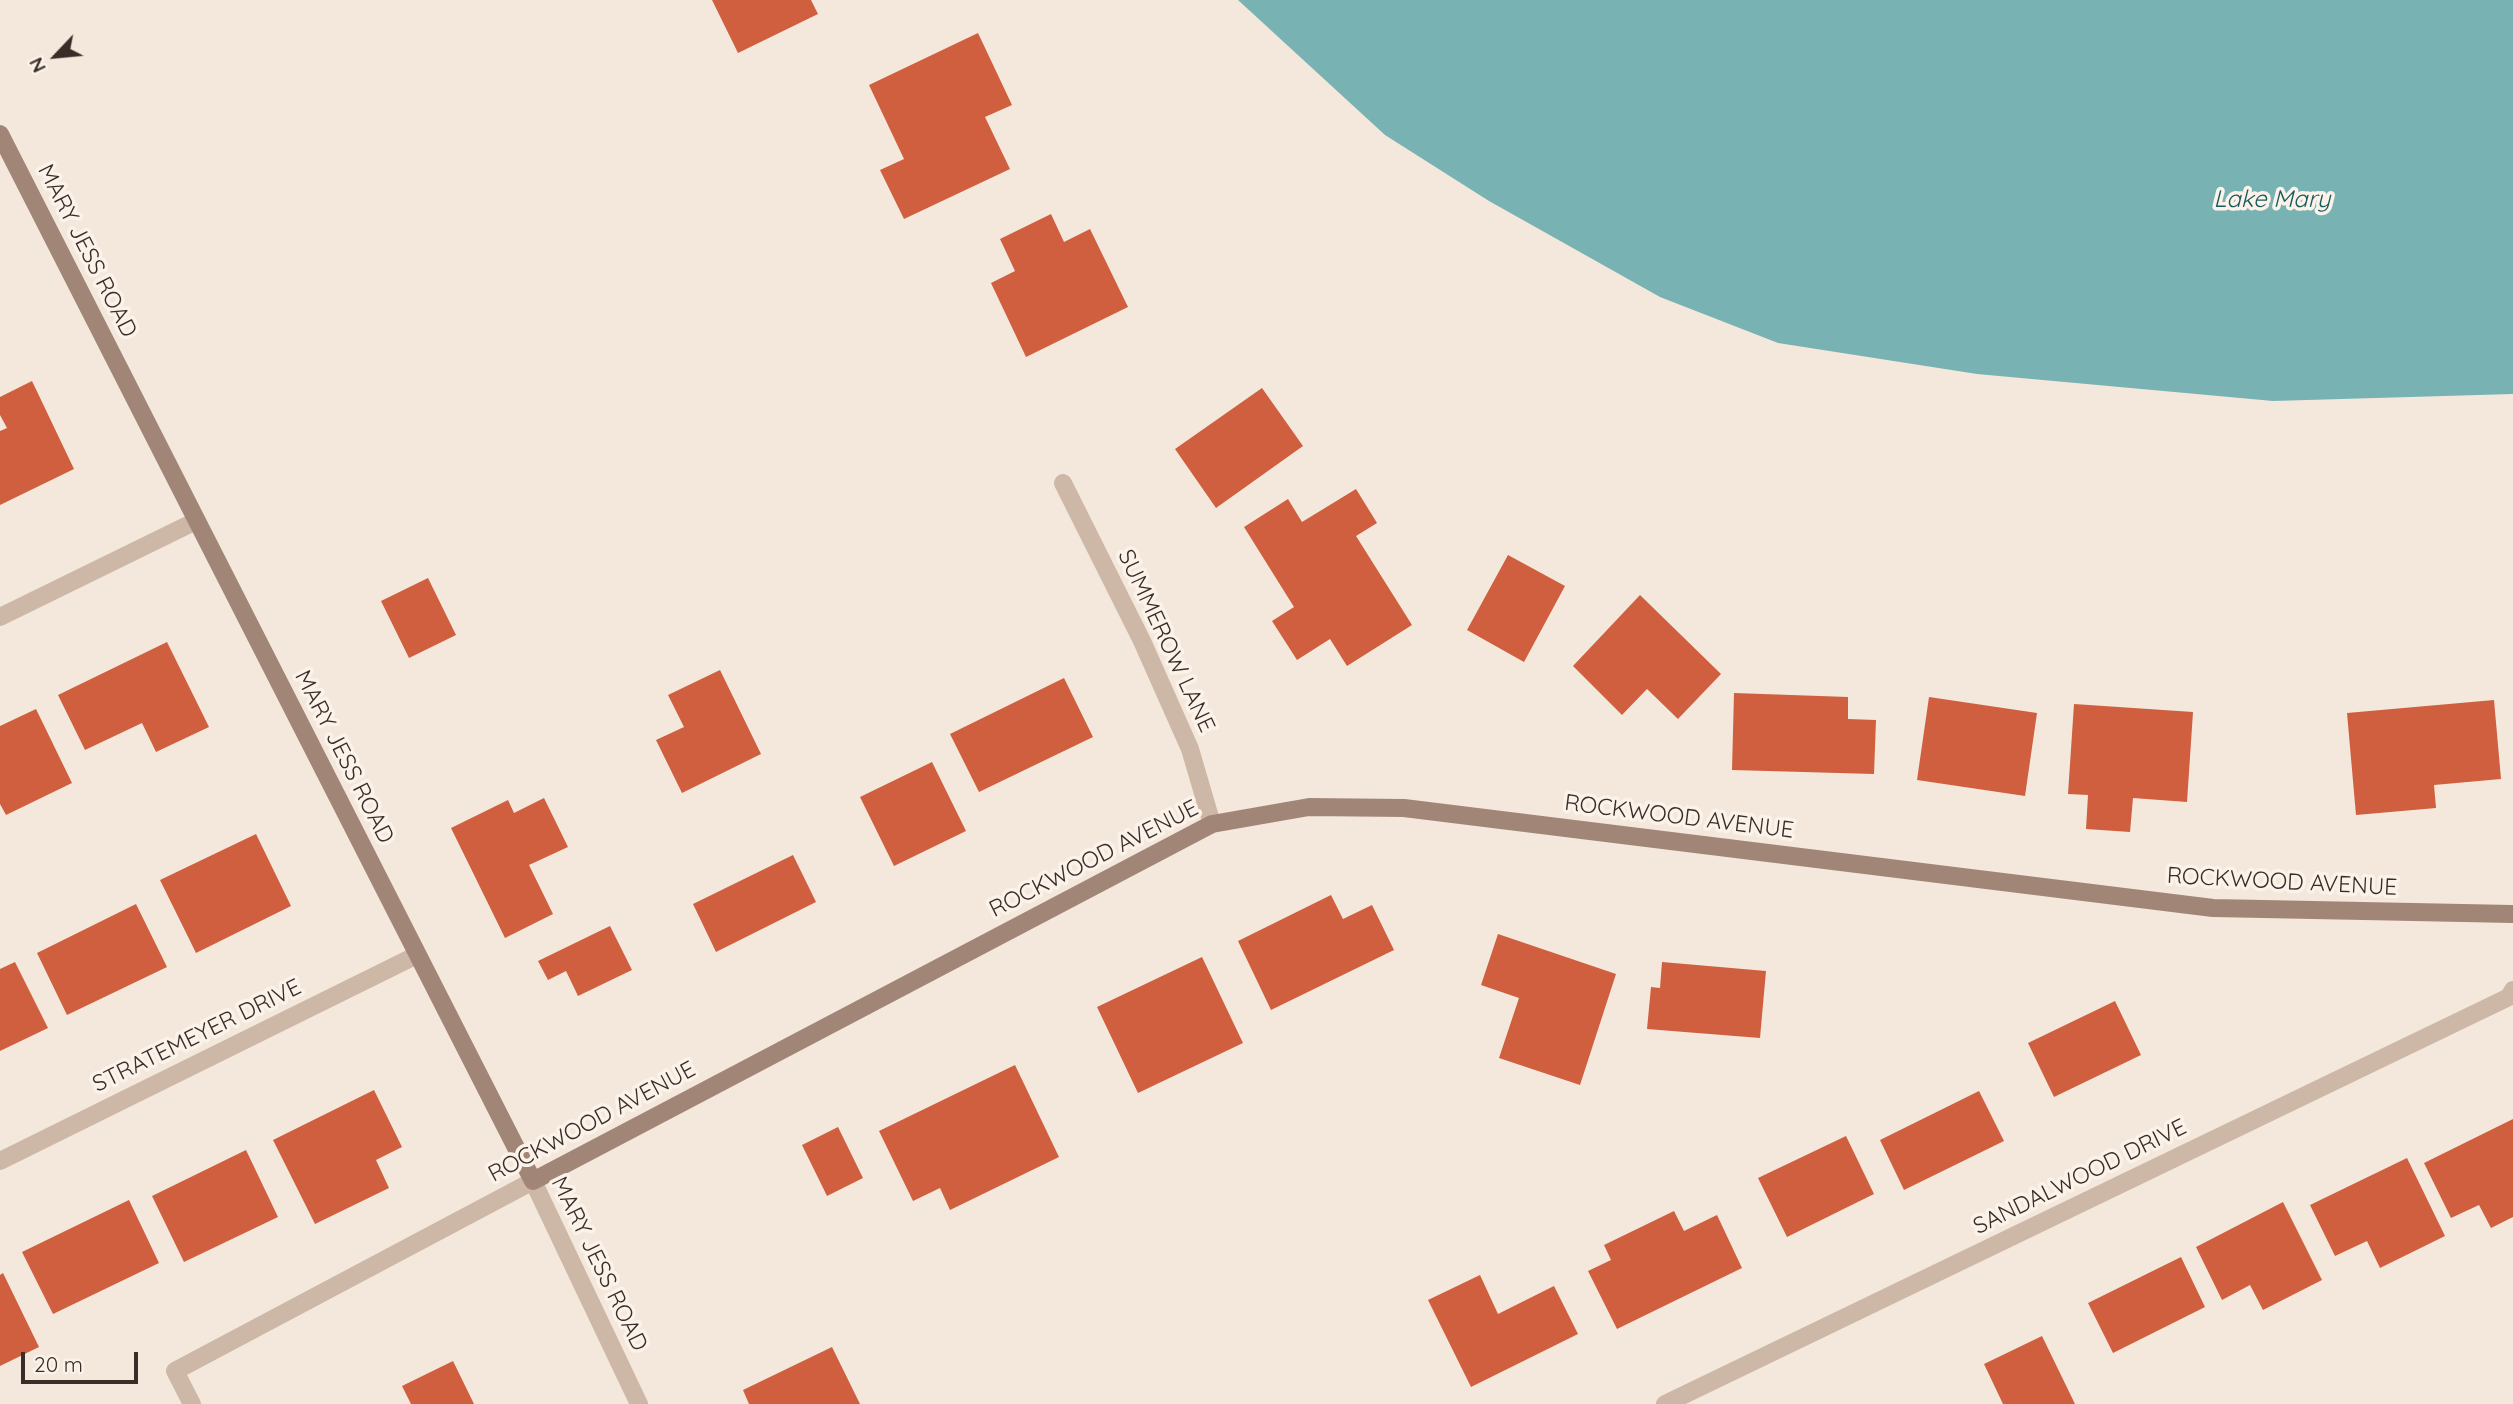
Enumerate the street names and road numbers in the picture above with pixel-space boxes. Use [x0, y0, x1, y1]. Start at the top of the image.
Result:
street label: MARY JESS ROAD [31, 160, 143, 342]
street label: SUMMEROW LANE [1112, 545, 1220, 737]
street label: MARY JESS ROAD [288, 666, 400, 848]
street label: ROCKWOOD AVENUE [1563, 789, 1795, 845]
street label: ROCKWOOD AVENUE [985, 794, 1203, 924]
street label: ROCKWOOD AVENUE [2166, 862, 2398, 902]
street label: STRATEMEYER DRIVE [88, 973, 306, 1099]
street label: ROCKWOOD AVENUE [484, 1056, 700, 1188]
street label: SANDALWOOD DRIVE [1969, 1113, 2191, 1241]
street label: MARY JESS ROAD [545, 1172, 653, 1356]

